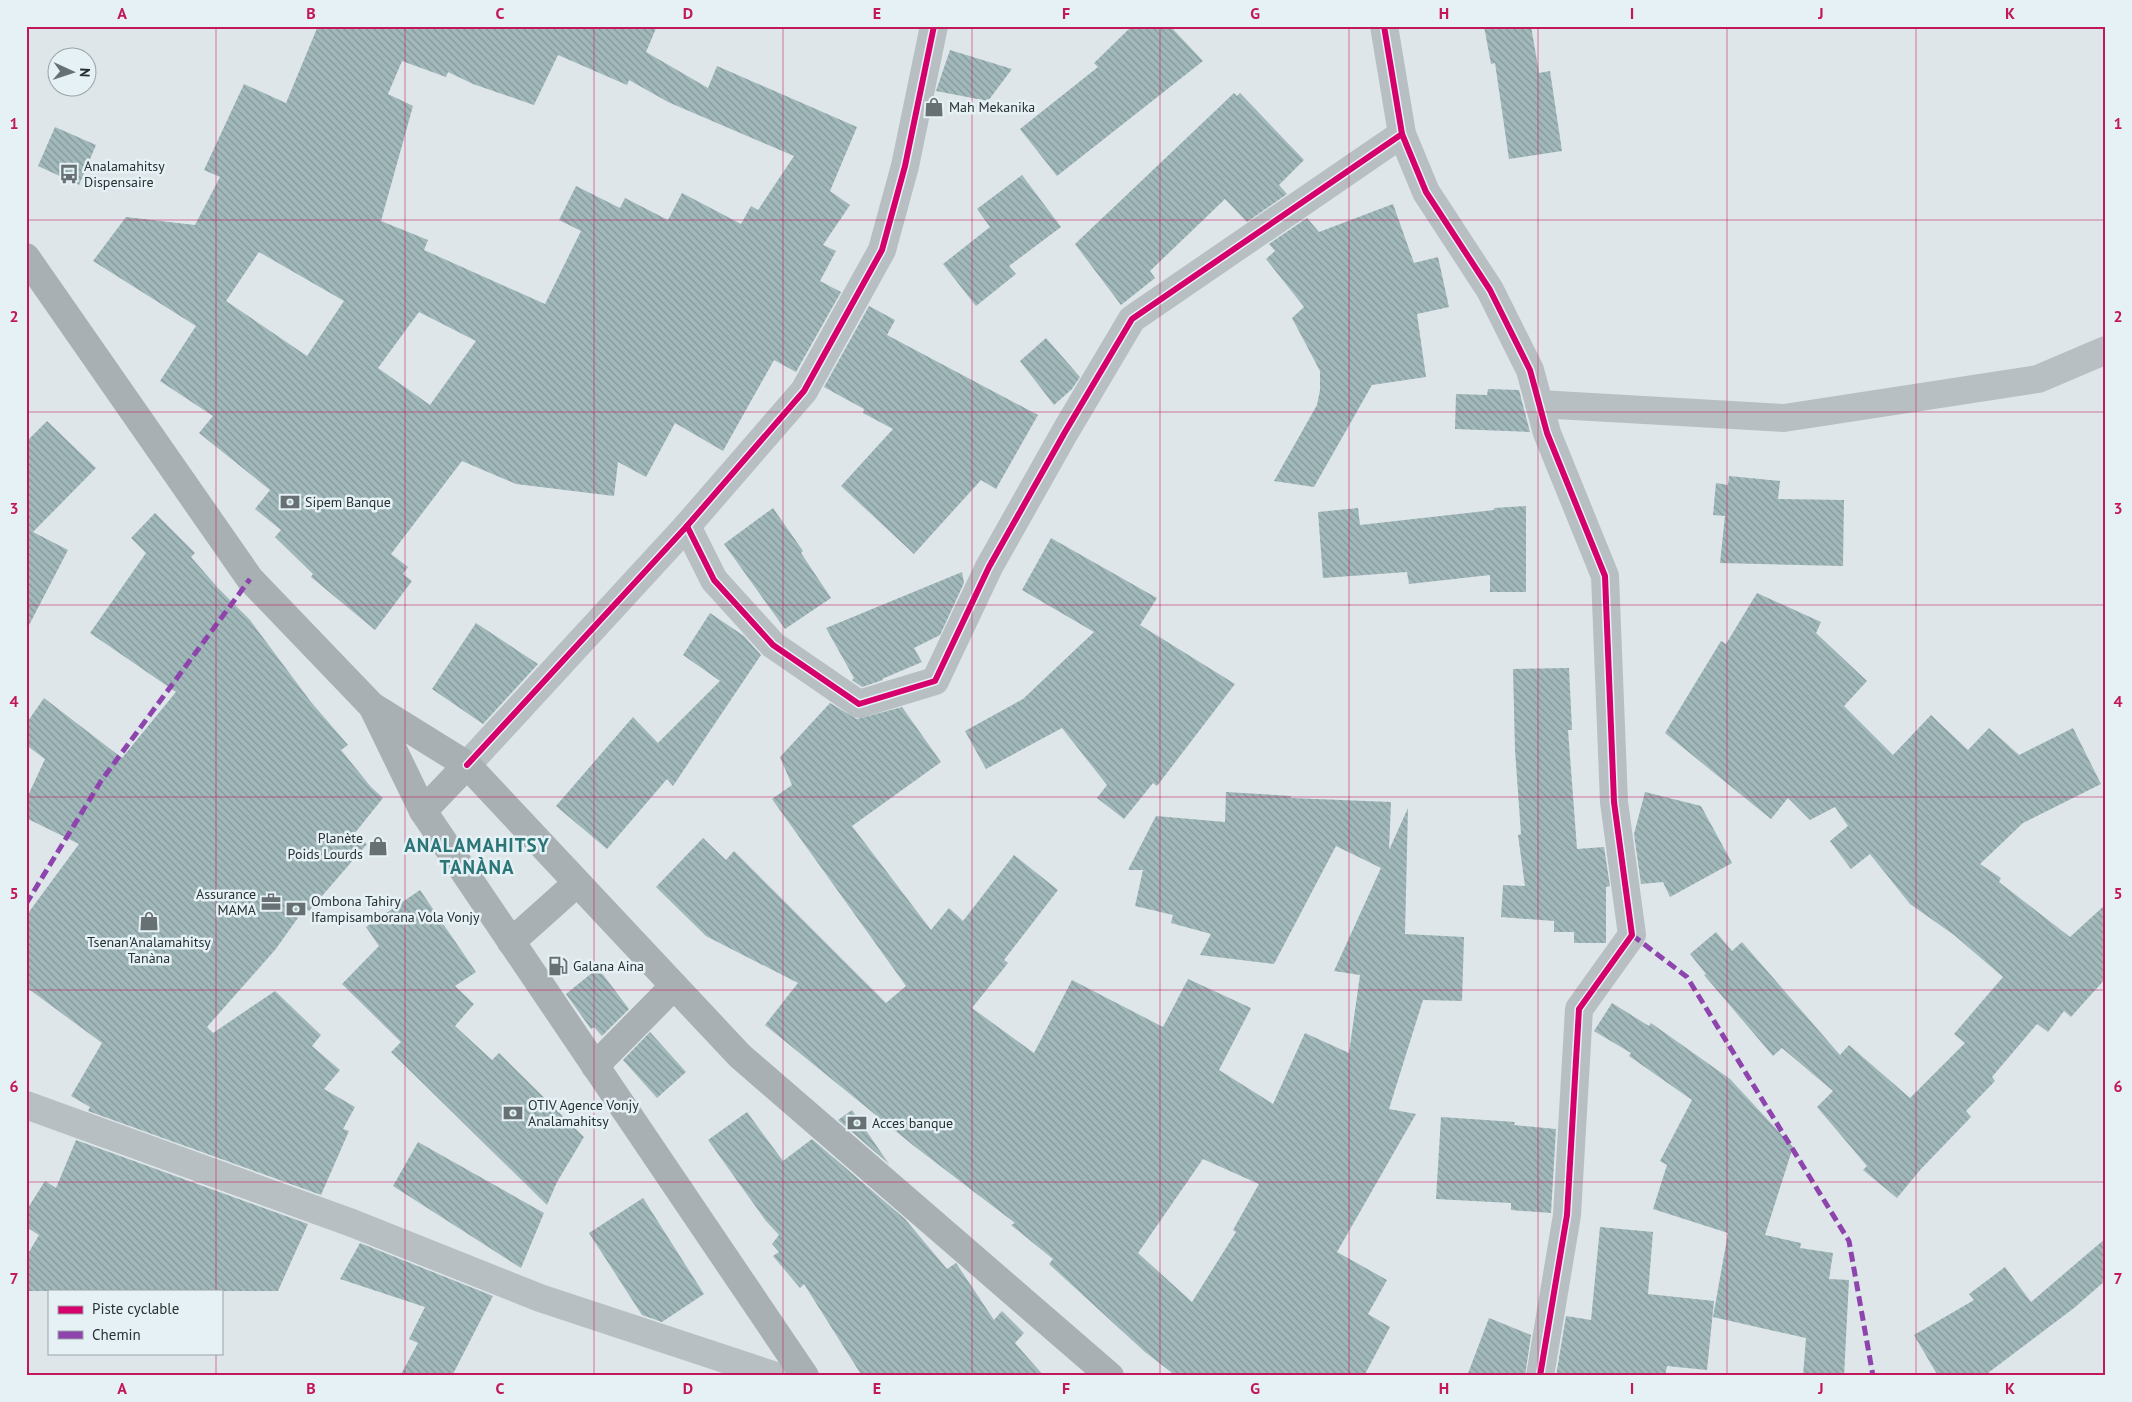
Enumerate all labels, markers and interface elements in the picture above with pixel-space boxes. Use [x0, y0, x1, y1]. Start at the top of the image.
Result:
text: A [117, 3, 127, 23]
text: B [306, 3, 316, 23]
text: C [496, 3, 505, 23]
text: D [683, 3, 693, 23]
text: E [873, 3, 881, 23]
text: F [1062, 3, 1070, 23]
text: G [1250, 3, 1260, 23]
text: H [1439, 3, 1449, 23]
text: I [1630, 3, 1634, 23]
text: J [1817, 3, 1824, 23]
text: K [2005, 3, 2015, 23]
north arrow [48, 48, 98, 98]
text: N [76, 68, 94, 78]
shop icon: Mah Mekanika [923, 96, 945, 118]
place label: Mah Mekanika [949, 98, 1035, 116]
text: 1 [9, 113, 19, 133]
text: 1 [2113, 113, 2123, 133]
place label: Analamahitsy Dispensaire [84, 157, 165, 191]
bus stop icon: Analamahitsy Dispensaire [58, 163, 80, 185]
text: 2 [9, 306, 19, 326]
text: 2 [2113, 306, 2123, 326]
bank icon: Sipem Banque [279, 491, 301, 513]
place label: Sipem Banque [305, 493, 391, 511]
text: 3 [9, 498, 19, 518]
text: 3 [2113, 498, 2123, 518]
text: 4 [9, 691, 19, 711]
text: 4 [2113, 691, 2123, 711]
place label: Planète Poids Lourds [288, 829, 363, 863]
district label: ANALAMAHITSY TANÀNA [404, 833, 550, 879]
shop icon: Planète Poids Lourds [367, 835, 389, 857]
text: 5 [9, 883, 19, 903]
text: 5 [2113, 883, 2123, 903]
place label: Assurance MAMA [196, 885, 257, 919]
office icon: Assurance MAMA [260, 891, 282, 913]
place label: Ombona Tahiry Ifampisamborana Vola Vonjy [311, 892, 480, 926]
bank icon: Ombona Tahiry Ifampisamborana Vola Vonjy [285, 898, 307, 920]
shop icon: Tsenan'Analamahitsy Tanàna [138, 910, 160, 932]
place label: Tsenan'Analamahitsy Tanàna [87, 933, 211, 967]
fuel station icon: Galana Aina [547, 955, 569, 977]
place label: Galana Aina [573, 957, 644, 975]
text: 6 [9, 1076, 19, 1096]
text: 6 [2113, 1076, 2123, 1096]
place label: OTIV Agence Vonjy Analamahitsy [528, 1096, 639, 1130]
bank icon: OTIV Agence Vonjy Analamahitsy [502, 1102, 524, 1124]
bank icon: Acces banque [846, 1112, 868, 1134]
place label: Acces banque [872, 1114, 953, 1132]
text: 7 [9, 1268, 19, 1288]
text: 7 [2113, 1268, 2123, 1288]
legend [48, 1290, 222, 1354]
text: Piste cyclable [92, 1299, 179, 1318]
text: Chemin [92, 1325, 141, 1344]
text: A [117, 1378, 127, 1398]
text: B [306, 1378, 316, 1398]
text: C [496, 1378, 505, 1398]
text: D [683, 1378, 693, 1398]
text: E [873, 1378, 881, 1398]
text: F [1062, 1378, 1070, 1398]
text: G [1250, 1378, 1260, 1398]
text: H [1439, 1378, 1449, 1398]
text: I [1630, 1378, 1634, 1398]
text: J [1817, 1378, 1824, 1398]
text: K [2005, 1378, 2015, 1398]

